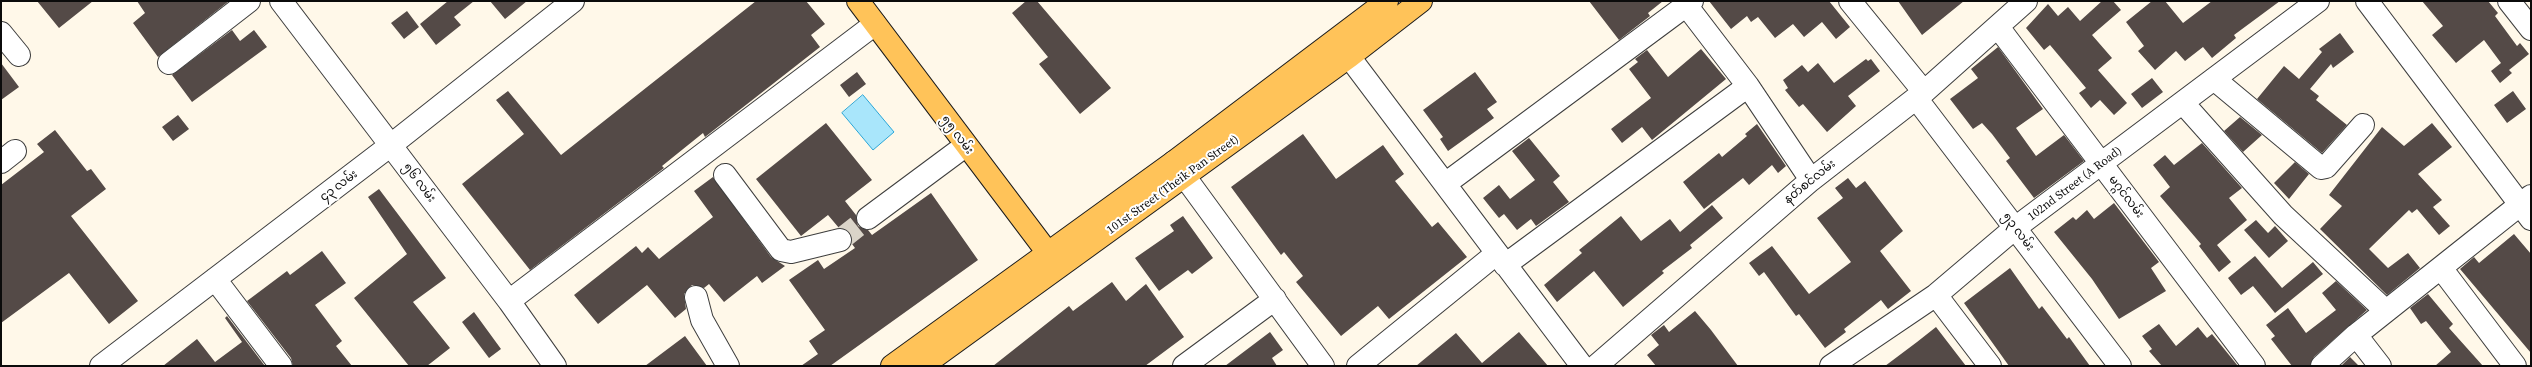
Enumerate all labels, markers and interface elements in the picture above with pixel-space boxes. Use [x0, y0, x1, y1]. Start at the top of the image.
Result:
street label: ၅၅ လမ်း [938, 113, 976, 157]
street label: 101st Street (Theik Pan Street) [1104, 132, 1242, 238]
street label: 102nd Street (A Road) [2025, 144, 2125, 224]
street label: နတ်စင်လမ်း [1781, 157, 1839, 207]
street label: ၅၆ လမ်း [400, 161, 438, 205]
street label: ၄၃ လမ်း [317, 167, 361, 205]
street label: မဂ္ဂင်လမ်း [2105, 173, 2147, 221]
street label: ၅၃ လမ်း [1999, 210, 2037, 254]

